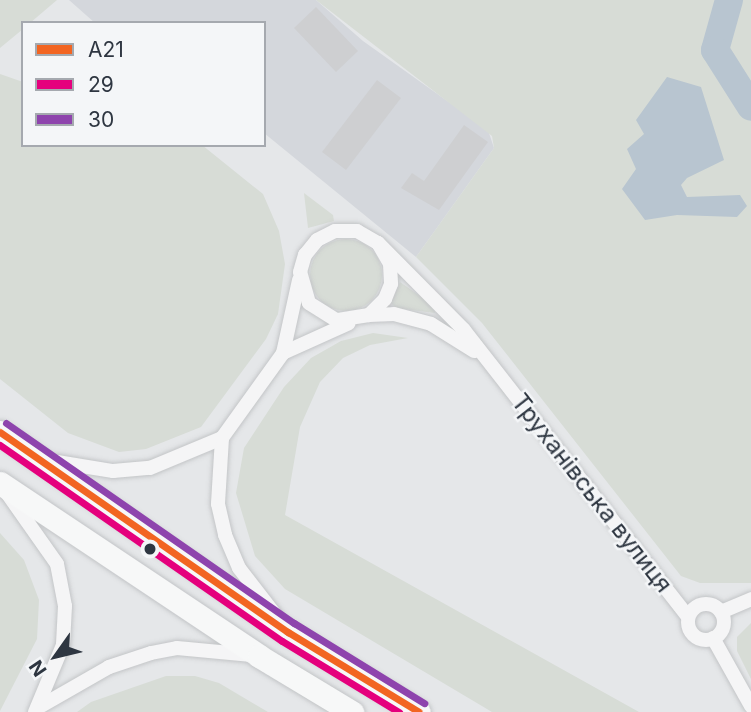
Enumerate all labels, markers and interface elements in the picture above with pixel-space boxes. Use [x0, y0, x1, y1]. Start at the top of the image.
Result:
legend [21, 21, 266, 147]
text: А21 [88, 37, 124, 62]
text: 29 [88, 72, 114, 97]
text: 30 [88, 107, 114, 132]
street label: Труханівська вулиця [506, 388, 678, 598]
unlabelled marker [143, 542, 157, 556]
north arrow [21, 621, 91, 691]
text: N [25, 656, 52, 680]

